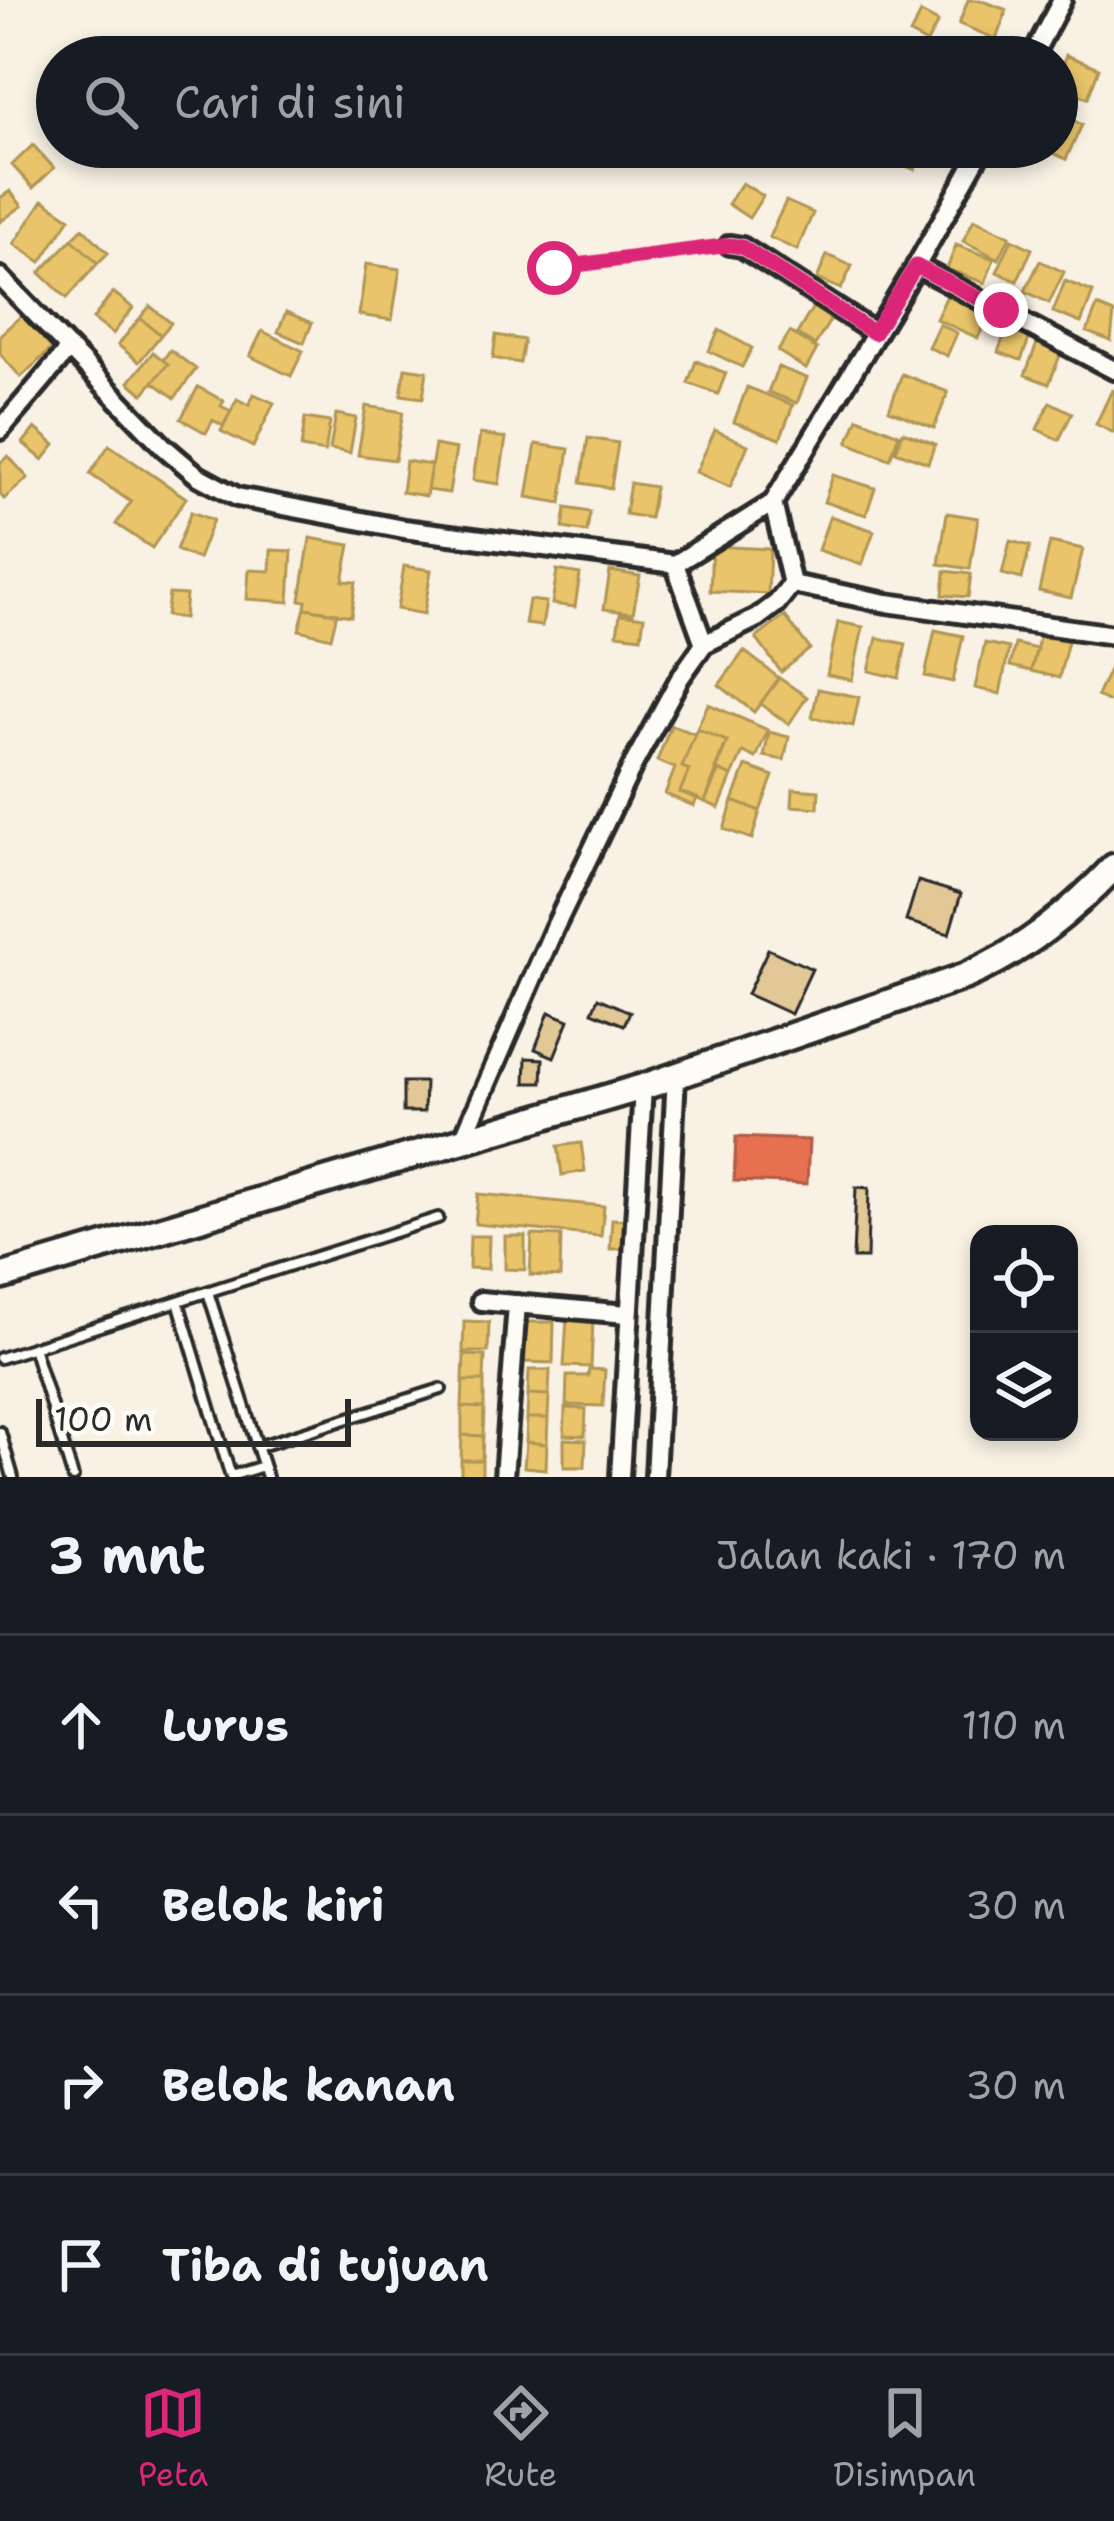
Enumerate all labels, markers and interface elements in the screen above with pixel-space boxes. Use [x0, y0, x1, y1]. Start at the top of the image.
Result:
search box [36, 36, 1078, 168]
icon: search [78, 69, 144, 135]
text: Cari di sini [174, 72, 406, 132]
route start [527, 241, 581, 295]
route end [974, 283, 1028, 337]
map controls [970, 1225, 1078, 1441]
button: locate [970, 1225, 1078, 1333]
button: layers [970, 1333, 1078, 1441]
scale bar [36, 1393, 351, 1446]
text: 100 m [54, 1397, 153, 1442]
text: 3 mnt [48, 1521, 206, 1589]
text: Jalan kaki · 170 m [715, 1529, 1066, 1581]
icon: ahead [48, 1692, 114, 1758]
text: Lurus [162, 1695, 289, 1755]
text: 110 m [962, 1699, 1066, 1751]
icon: left [48, 1872, 114, 1938]
text: Belok kiri [162, 1875, 385, 1935]
text: 30 m [965, 1879, 1066, 1931]
icon: right [48, 2052, 114, 2118]
text: Belok kanan [162, 2055, 455, 2115]
text: 30 m [965, 2059, 1066, 2111]
icon: arrive [48, 2232, 114, 2298]
text: Tiba di tujuan [162, 2235, 489, 2295]
tab: Peta [138, 2380, 208, 2497]
tab: Rute [484, 2380, 557, 2497]
tab: Disimpan [833, 2380, 976, 2497]

